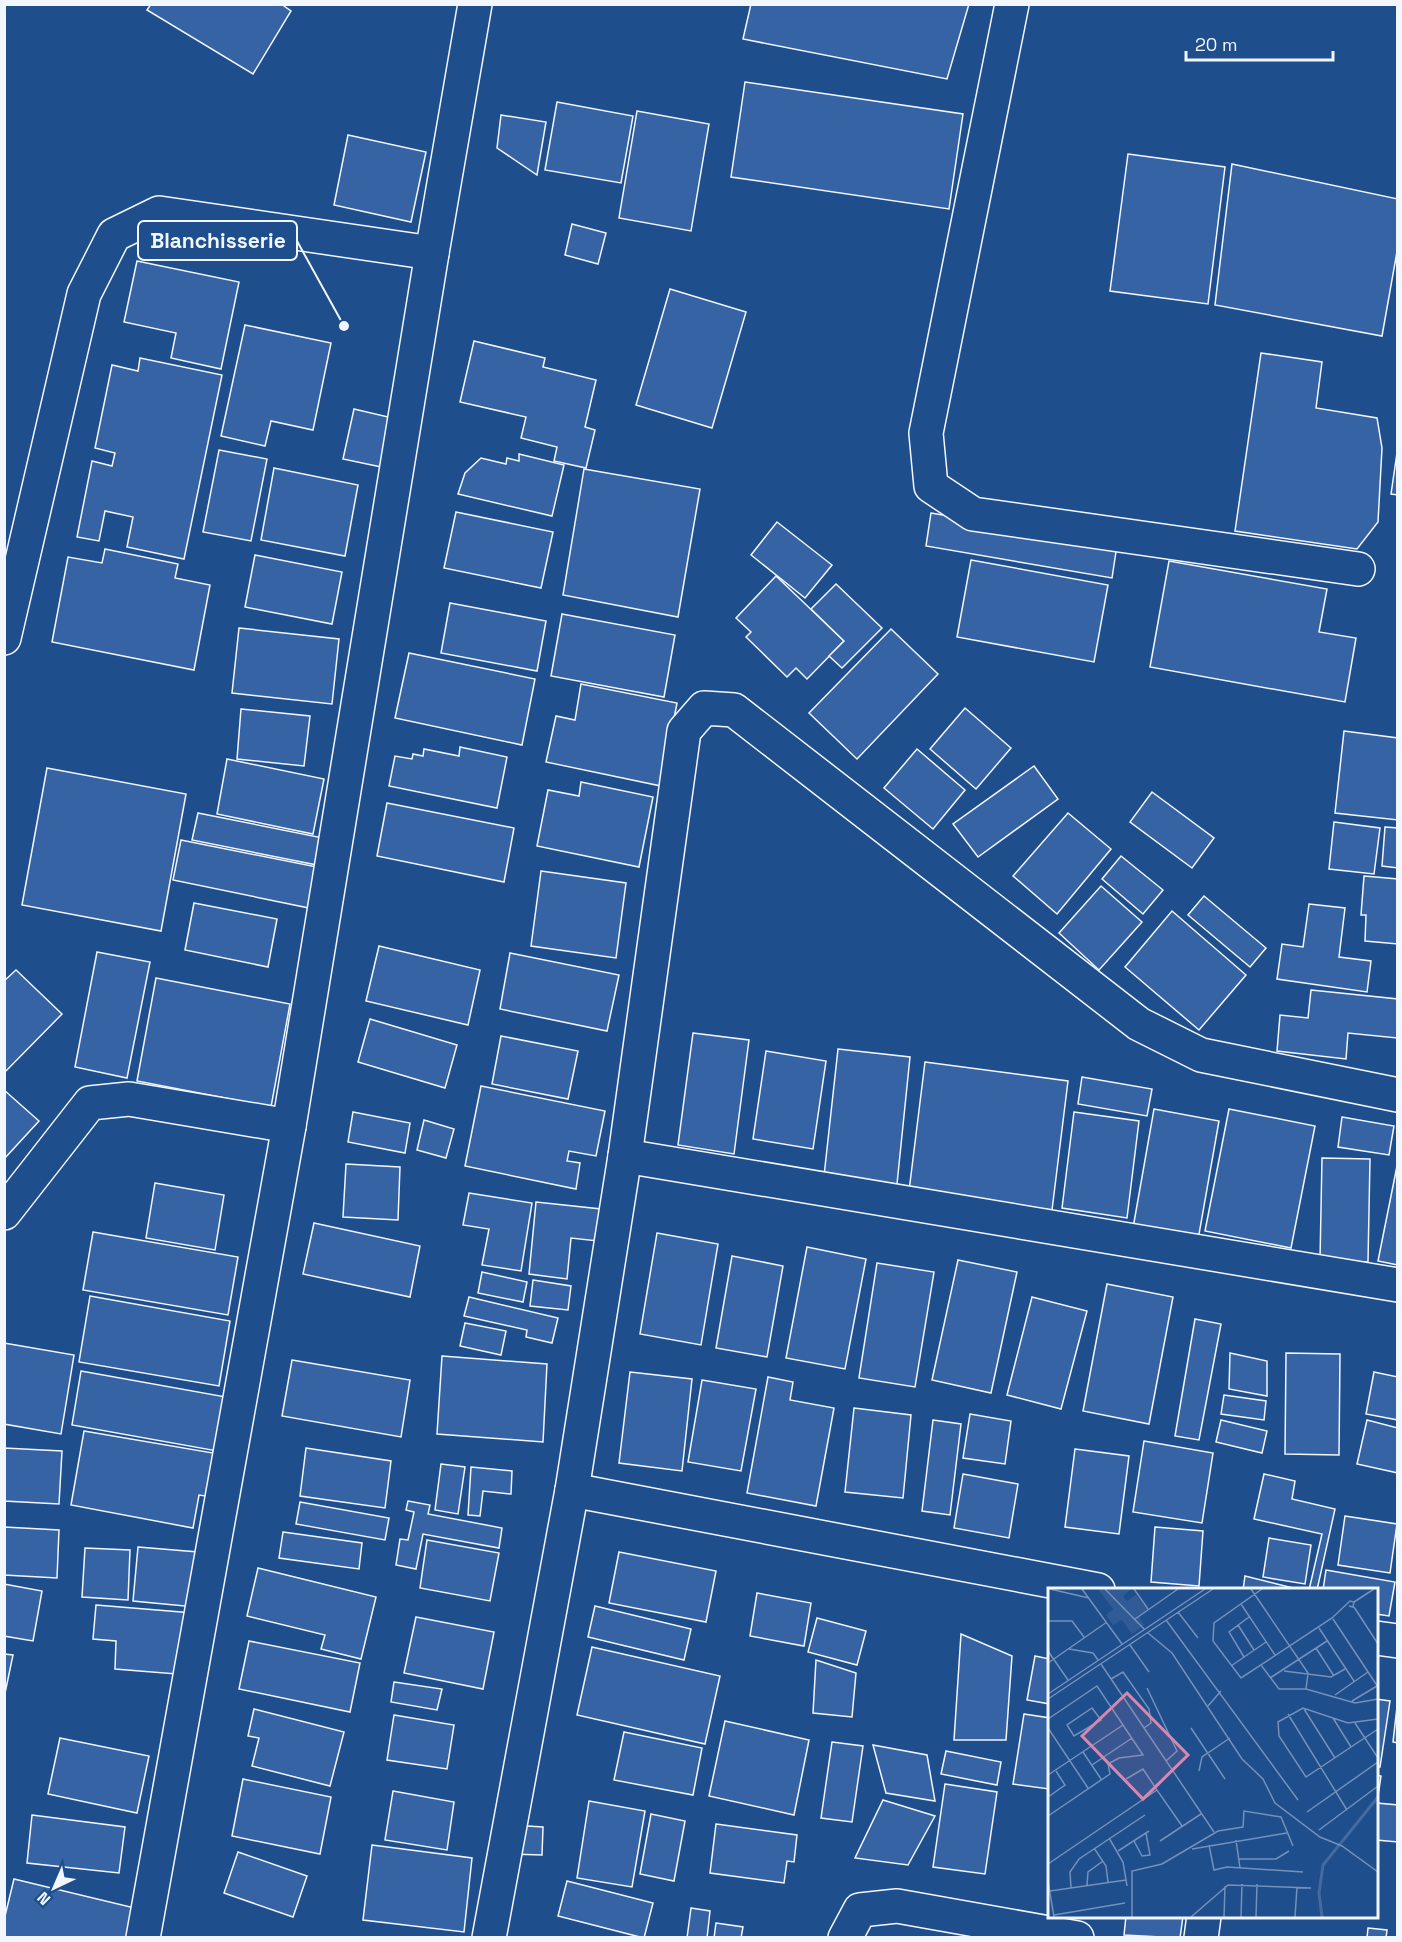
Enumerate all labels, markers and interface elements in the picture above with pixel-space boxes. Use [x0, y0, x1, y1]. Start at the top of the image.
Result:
scale bar [1186, 24, 1333, 62]
text: 20 m [1195, 33, 1238, 56]
callout: Blanchisserie [138, 221, 297, 260]
text: Blanchisserie [150, 227, 286, 254]
inset map [1048, 1588, 1378, 1918]
north arrow [24, 1858, 84, 1918]
text: N [33, 1887, 55, 1910]

